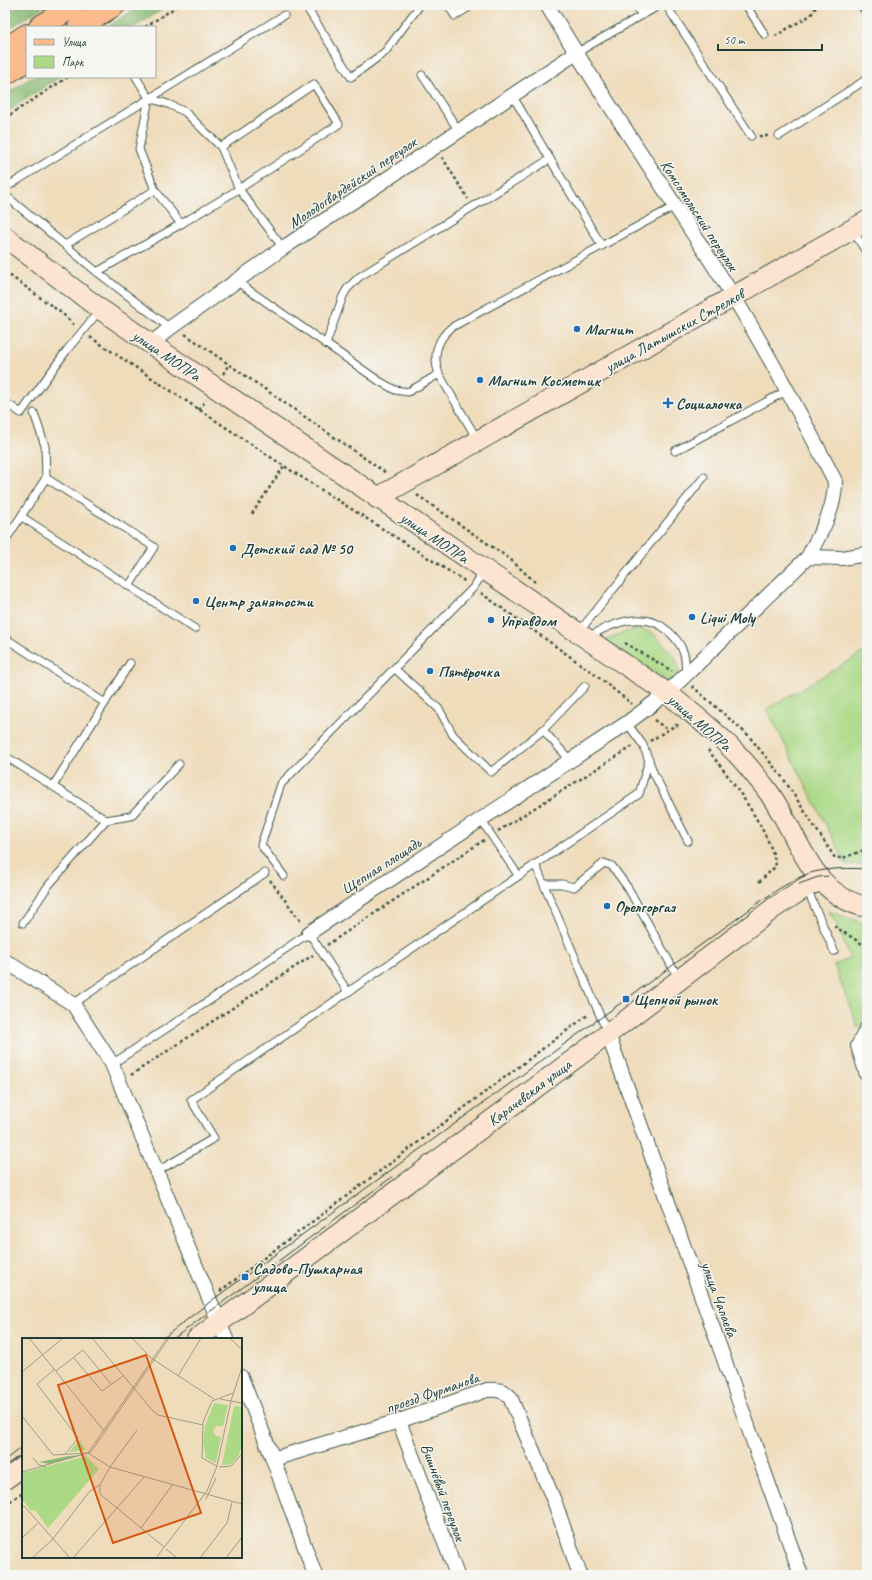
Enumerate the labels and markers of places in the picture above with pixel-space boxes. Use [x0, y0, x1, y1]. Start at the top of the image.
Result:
place label: Магнит [585, 320, 634, 340]
marker: Магнит [572, 324, 582, 334]
place label: Магнит Косметик [488, 371, 602, 391]
marker: Магнит Косметик [475, 375, 485, 385]
place label: Социалочка [676, 394, 743, 414]
marker: Социалочка [663, 398, 673, 408]
place label: Детский сад № 50 [241, 539, 354, 559]
marker: Детский сад № 50 [228, 543, 238, 553]
place label: Центр занятости [204, 592, 314, 612]
marker: Центр занятости [191, 596, 201, 606]
place label: Liqui Moly [700, 608, 756, 628]
place label: Управдом [499, 611, 558, 631]
marker: Liqui Moly [687, 612, 697, 622]
marker: Управдом [486, 615, 496, 625]
place label: Пятёрочка [438, 662, 500, 682]
marker: Пятёрочка [425, 666, 435, 676]
place label: Орелгоргаз [615, 897, 677, 917]
marker: Орелгоргаз [602, 901, 612, 911]
place label: Щепной рынок [634, 990, 719, 1010]
marker: Щепной рынок [621, 994, 631, 1004]
place label: Садово-Пушкарная улица [251, 1259, 363, 1297]
marker: Садово-Пушкарная улица [240, 1272, 250, 1282]

